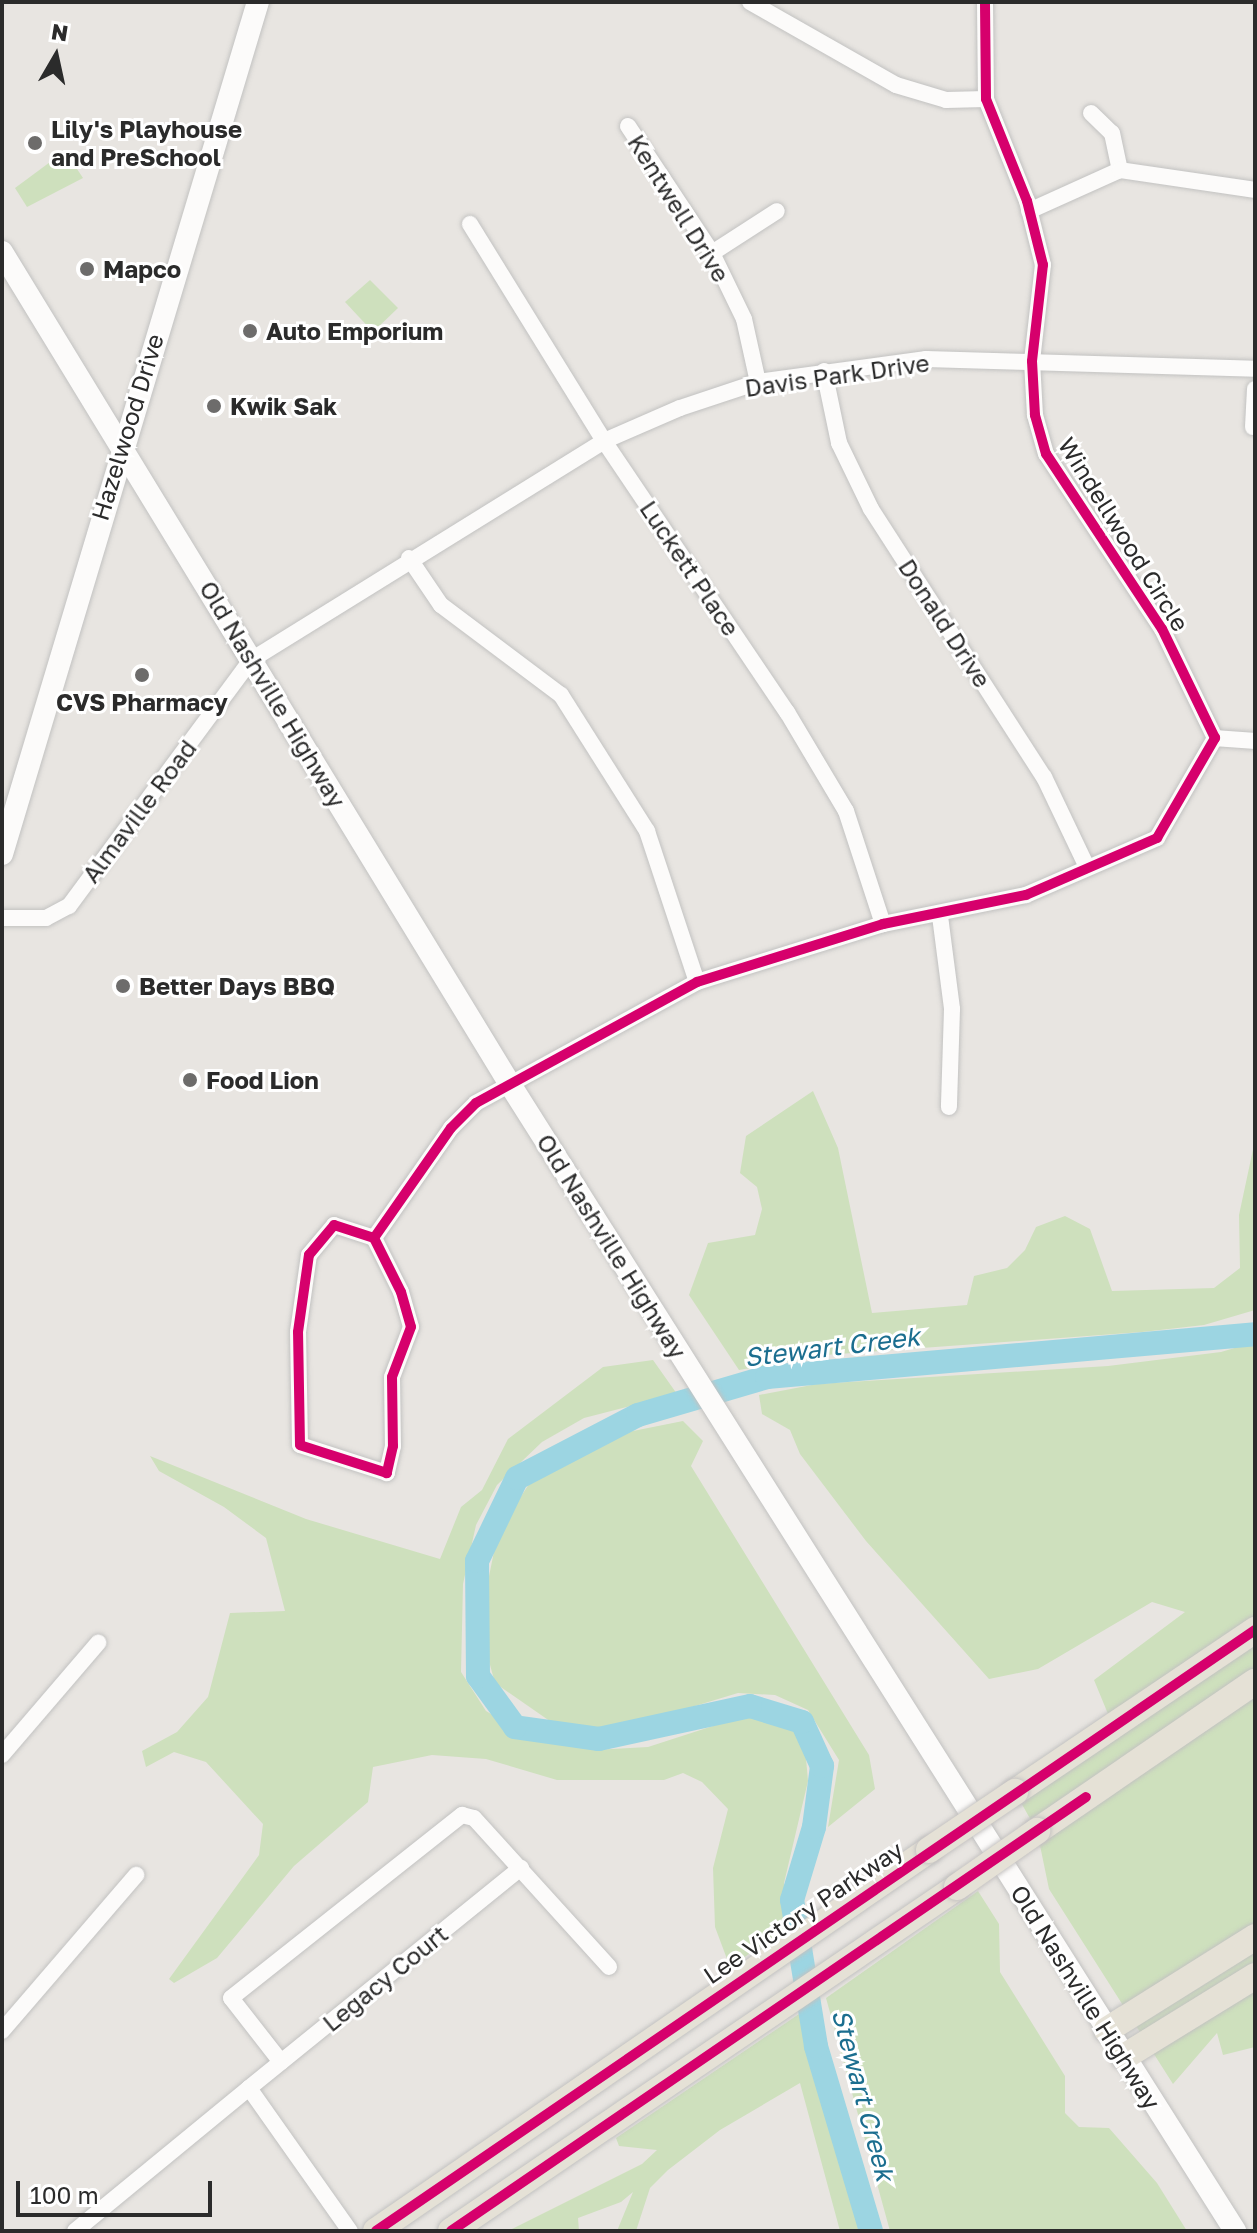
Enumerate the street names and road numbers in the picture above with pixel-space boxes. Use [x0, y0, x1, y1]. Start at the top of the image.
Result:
street label: Kentwell Drive [622, 129, 736, 287]
street label: Hazelwood Drive [85, 330, 169, 524]
street label: Davis Park Drive [743, 348, 931, 402]
street label: Windellwood Circle [1053, 432, 1195, 636]
street label: Luckett Place [634, 495, 746, 641]
street label: Donald Drive [893, 553, 997, 693]
street label: Old Nashville Highway [194, 576, 352, 812]
street label: Almaville Road [76, 734, 202, 888]
street label: Old Nashville Highway [531, 1129, 693, 1363]
street label: Lee Victory Parkway [698, 1835, 908, 1989]
street label: Old Nashville Highway [1005, 1880, 1167, 2114]
street label: Legacy Court [317, 1919, 453, 2037]

